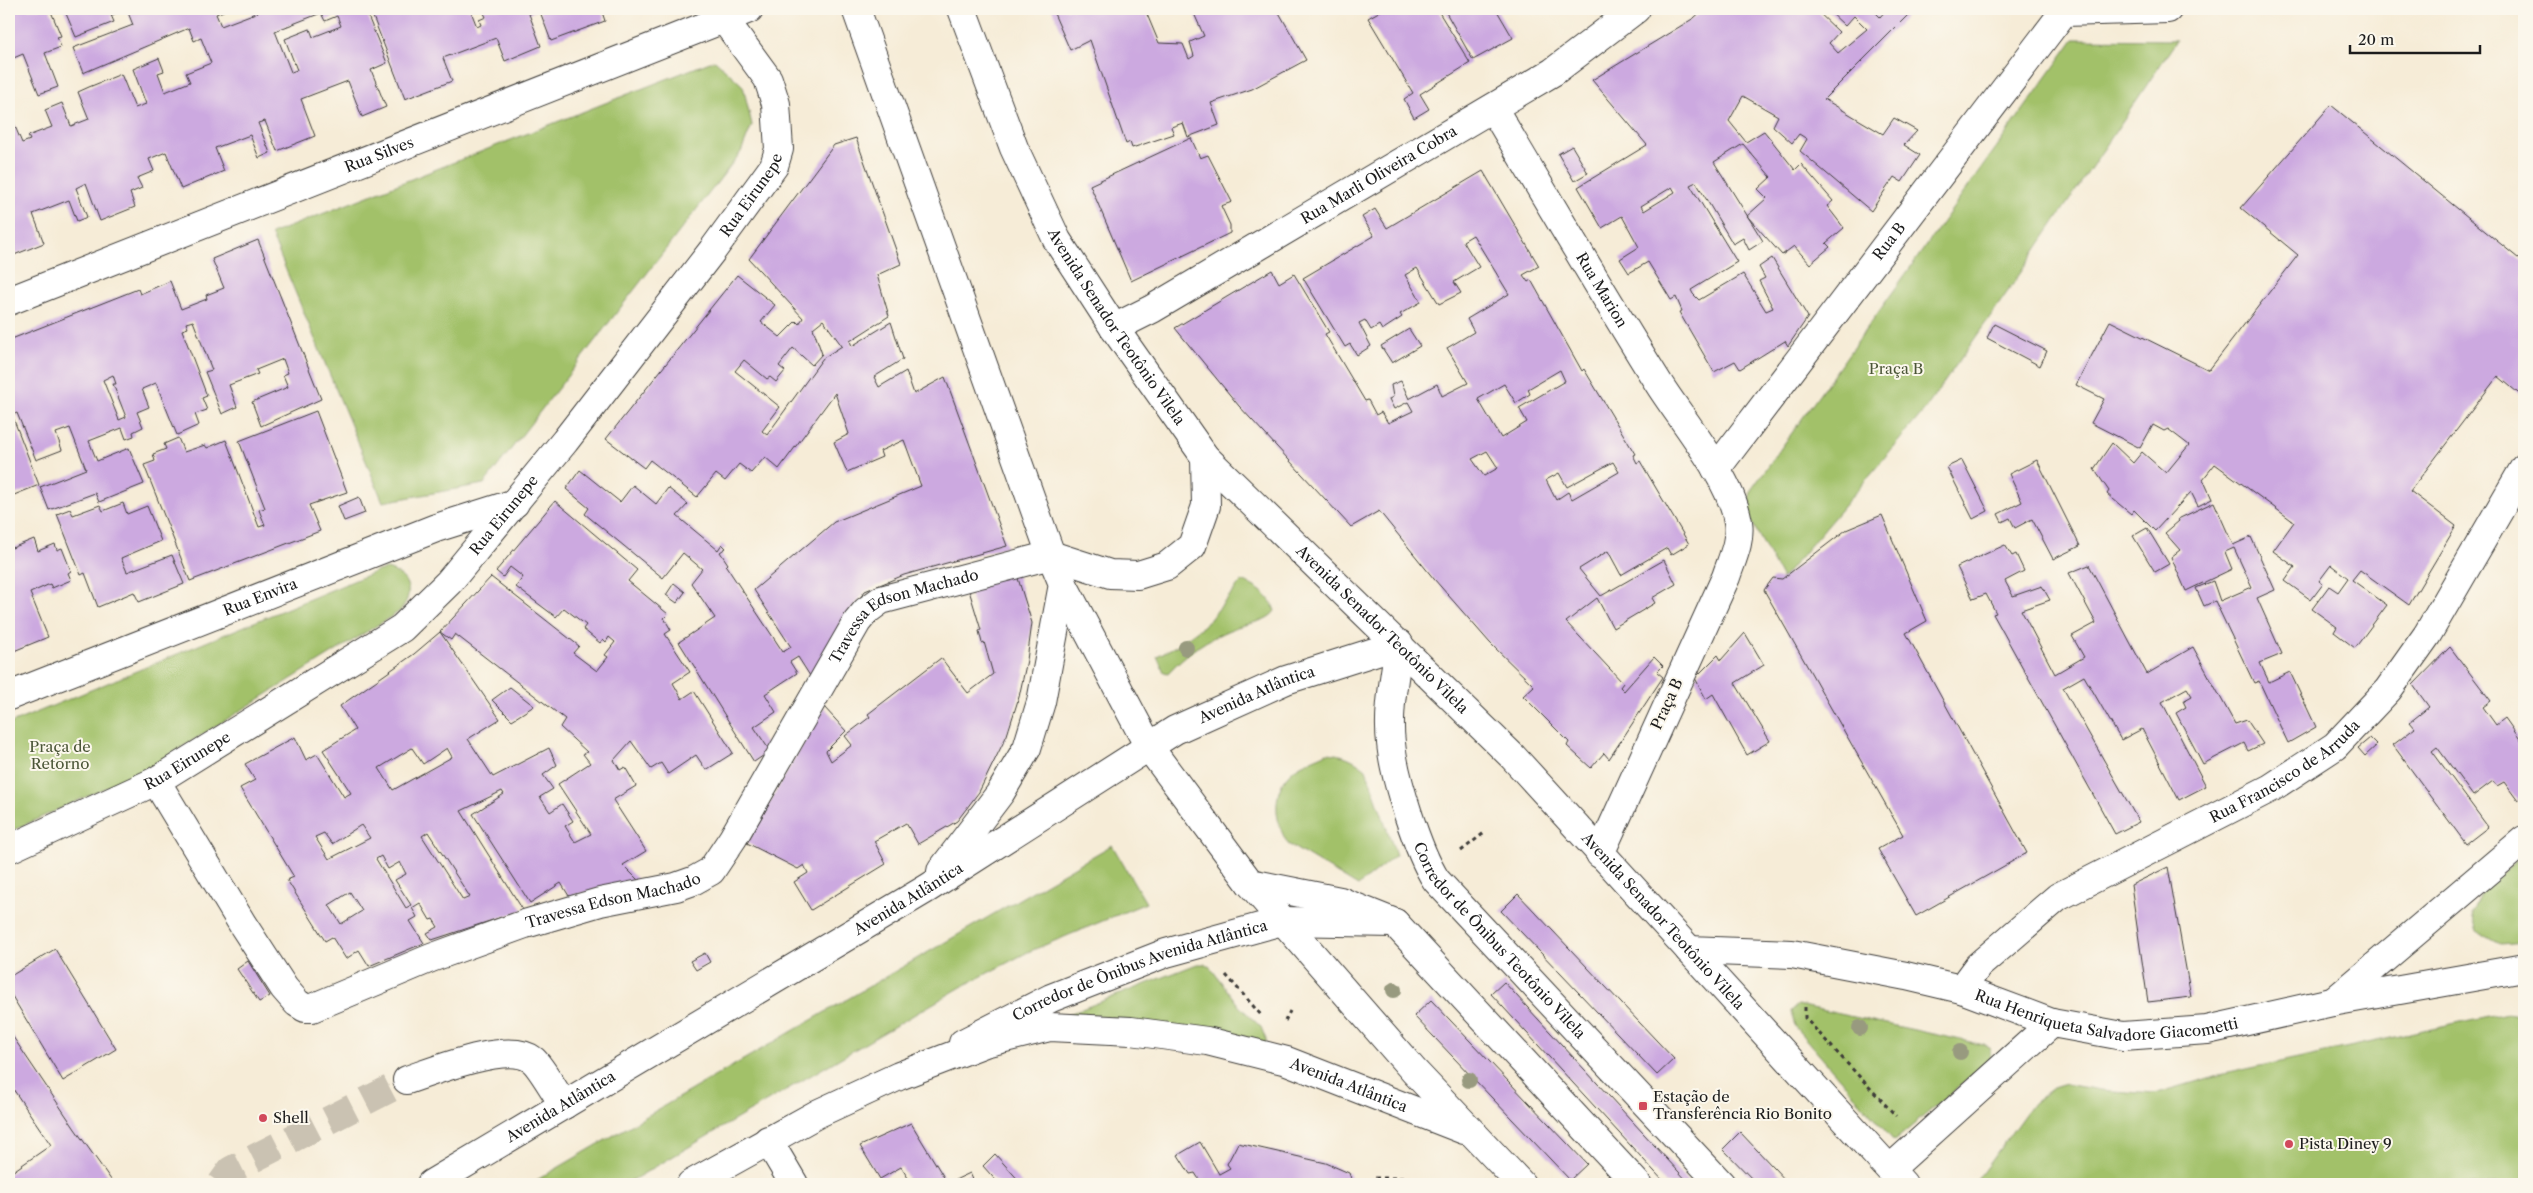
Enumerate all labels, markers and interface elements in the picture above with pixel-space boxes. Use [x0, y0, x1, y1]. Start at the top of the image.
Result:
scale bar [2350, 22, 2480, 54]
text: 20 m [2358, 30, 2394, 49]
street label: Rua Marli Oliveira Cobra [1297, 121, 1460, 228]
street label: Rua Silves [342, 132, 416, 177]
street label: Rua Eirunepe [716, 151, 786, 240]
street label: Rua B [1868, 218, 1909, 264]
street label: Avenida Senador Teotônio Vilela [1044, 224, 1189, 429]
street label: Rua Marion [1572, 249, 1632, 331]
park label: Praça B [1869, 359, 1923, 378]
street label: Rua Eirunepe [465, 471, 542, 559]
street label: Avenida Senador Teotônio Vilela [1292, 540, 1473, 717]
street label: Travessa Edson Machado [825, 565, 981, 667]
street label: Rua Envira [220, 573, 300, 620]
street label: Avenida Atlântica [1195, 661, 1317, 727]
street label: Praça B [1646, 675, 1687, 732]
street label: Rua Francisco de Arruda [2206, 716, 2364, 827]
street label: Rua Eirunepe [141, 727, 234, 794]
park label: Praça de Retorno [29, 737, 91, 773]
street label: Avenida Senador Teotônio Vilela [1577, 828, 1749, 1013]
street label: Corredor de Ônibus Teotônio Vilela [1410, 839, 1590, 1043]
street label: Avenida Atlântica [849, 858, 966, 940]
street label: Travessa Edson Machado [523, 869, 704, 932]
street label: Corredor de Ônibus Avenida Atlântica [1009, 915, 1270, 1025]
street label: Rua Henriqueta Salvadore Giacometti [1972, 985, 2240, 1045]
street label: Avenida Atlântica [1287, 1053, 1410, 1116]
street label: Avenida Atlântica [501, 1066, 619, 1147]
place label: Estação de Transferência Rio Bonito [1653, 1087, 1832, 1123]
marker: Estação de Transferência Rio Bonito [1637, 1100, 1649, 1112]
place label: Shell [273, 1108, 309, 1127]
marker: Shell [257, 1112, 269, 1124]
place label: Pista Diney 9 [2299, 1134, 2392, 1153]
marker: Pista Diney 9 [2283, 1138, 2295, 1150]

